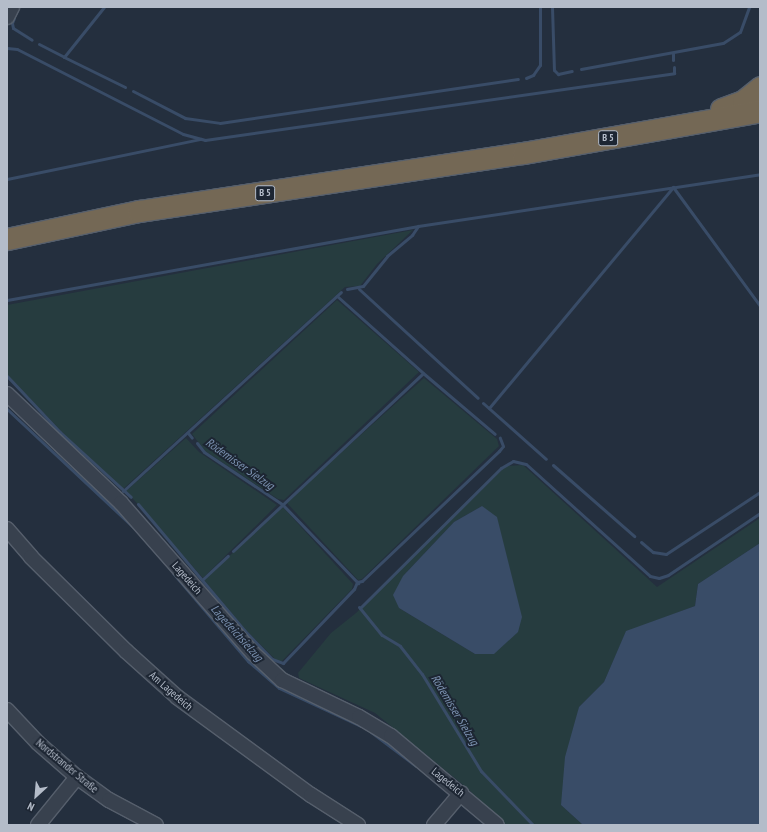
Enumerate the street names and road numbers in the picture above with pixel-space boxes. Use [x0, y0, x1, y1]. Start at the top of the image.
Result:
road number: B 5 [598, 130, 618, 146]
road number: B 5 [255, 185, 275, 201]
street label: Lagedeich [169, 559, 205, 597]
street label: Am Lagedeich [147, 669, 195, 713]
street label: Nordstrander Straße [33, 736, 101, 796]
street label: Lagedeich [429, 765, 467, 799]

